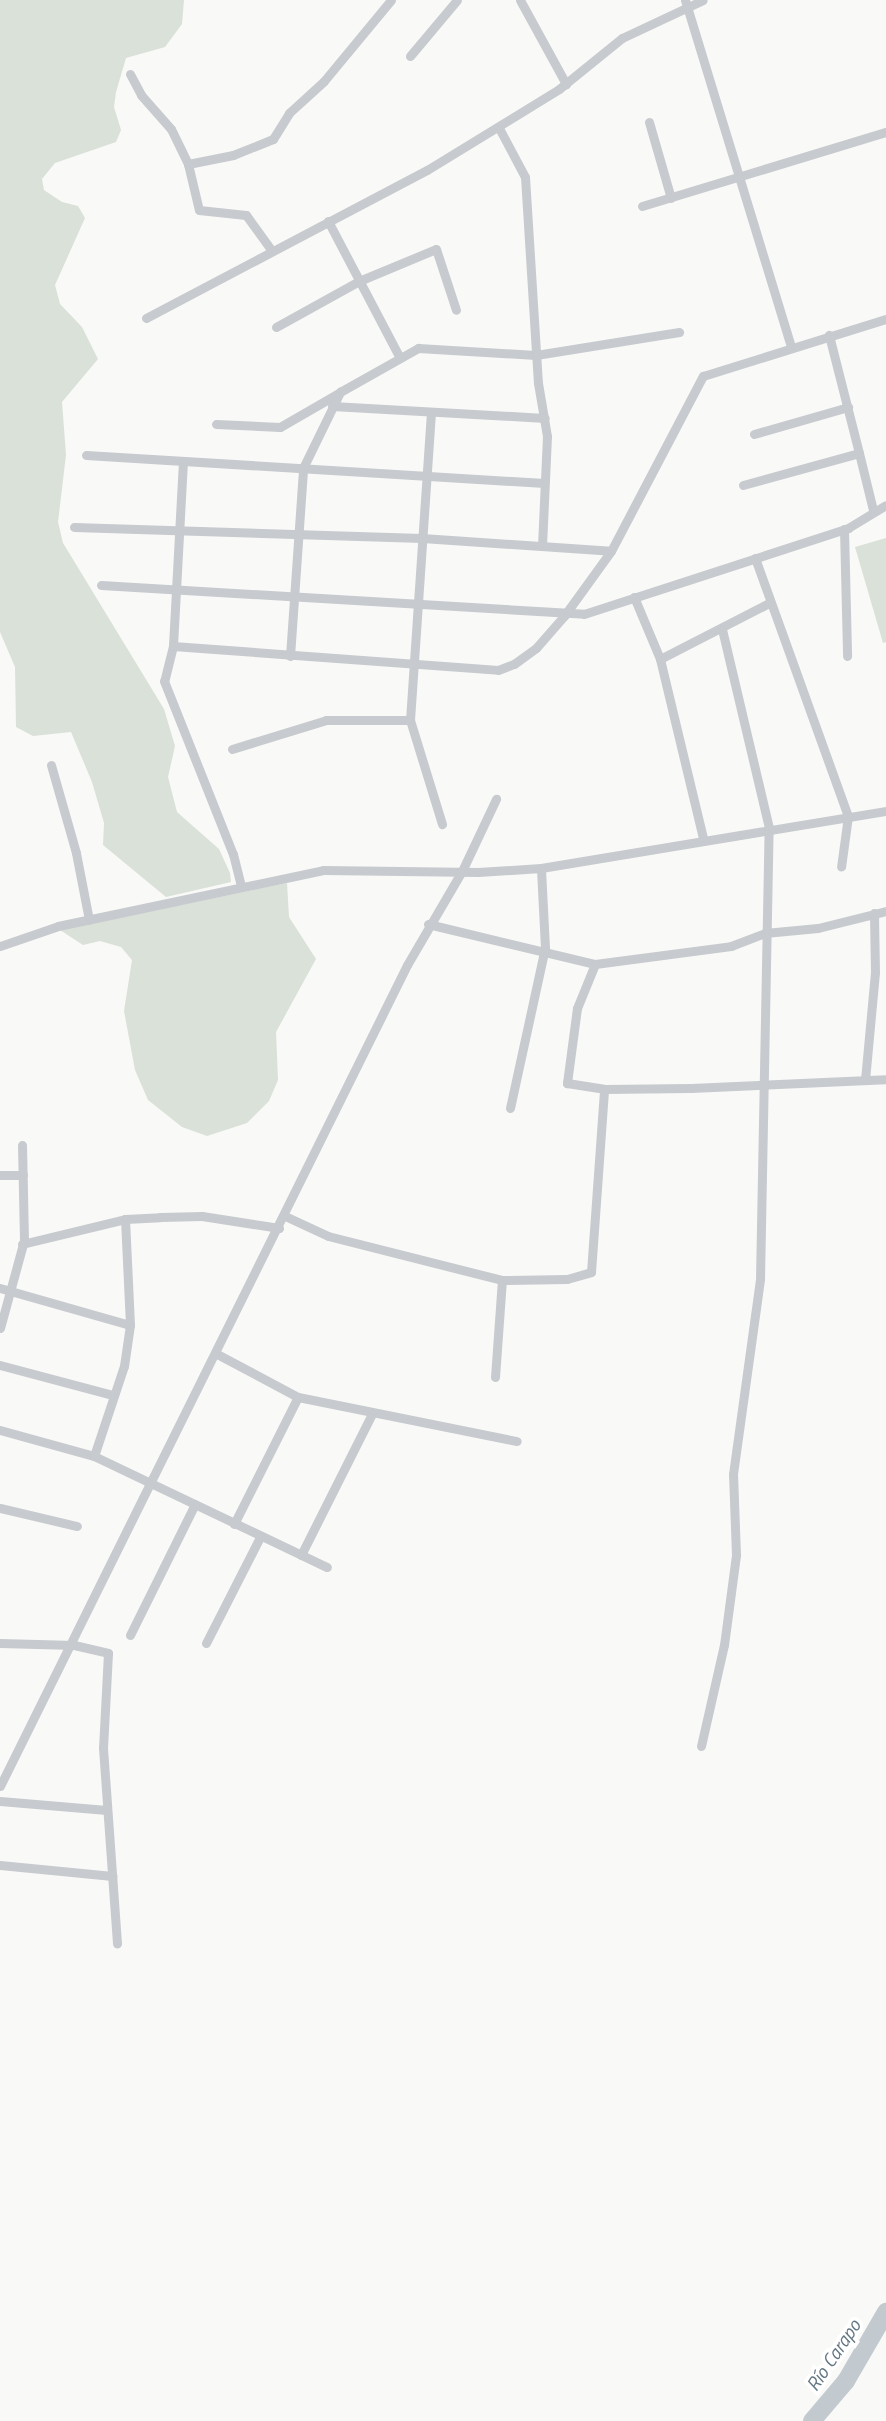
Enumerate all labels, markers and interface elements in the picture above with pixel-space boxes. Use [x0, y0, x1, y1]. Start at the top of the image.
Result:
water label: Río Carapo [801, 2315, 865, 2395]

